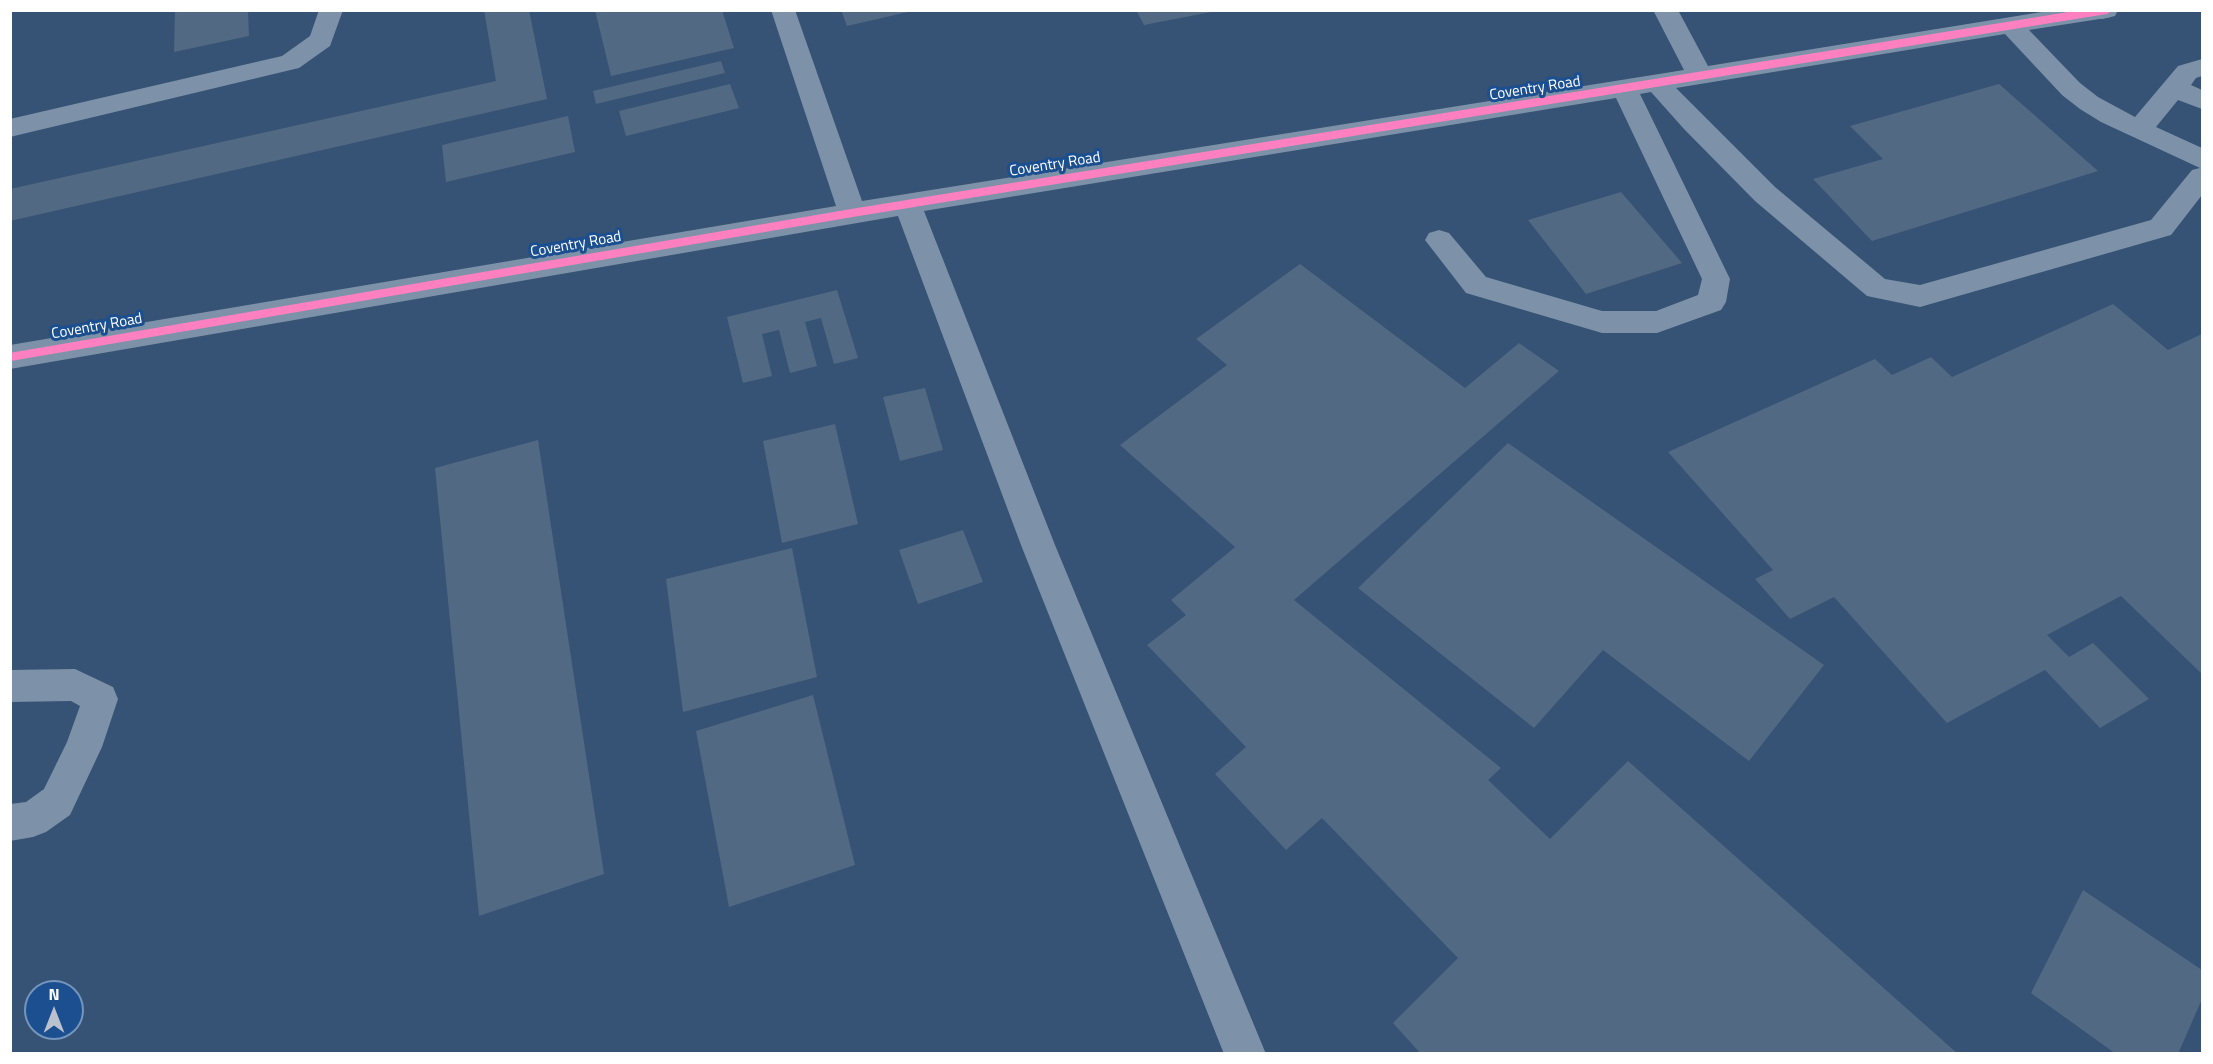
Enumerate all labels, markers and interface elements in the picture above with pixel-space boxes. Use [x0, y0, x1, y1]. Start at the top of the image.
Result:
street label: Coventry Road [1488, 73, 1582, 105]
street label: Coventry Road [1008, 149, 1102, 181]
street label: Coventry Road [529, 228, 623, 262]
street label: Coventry Road [50, 310, 144, 344]
north arrow [24, 980, 84, 1040]
text: N [48, 982, 60, 1006]

